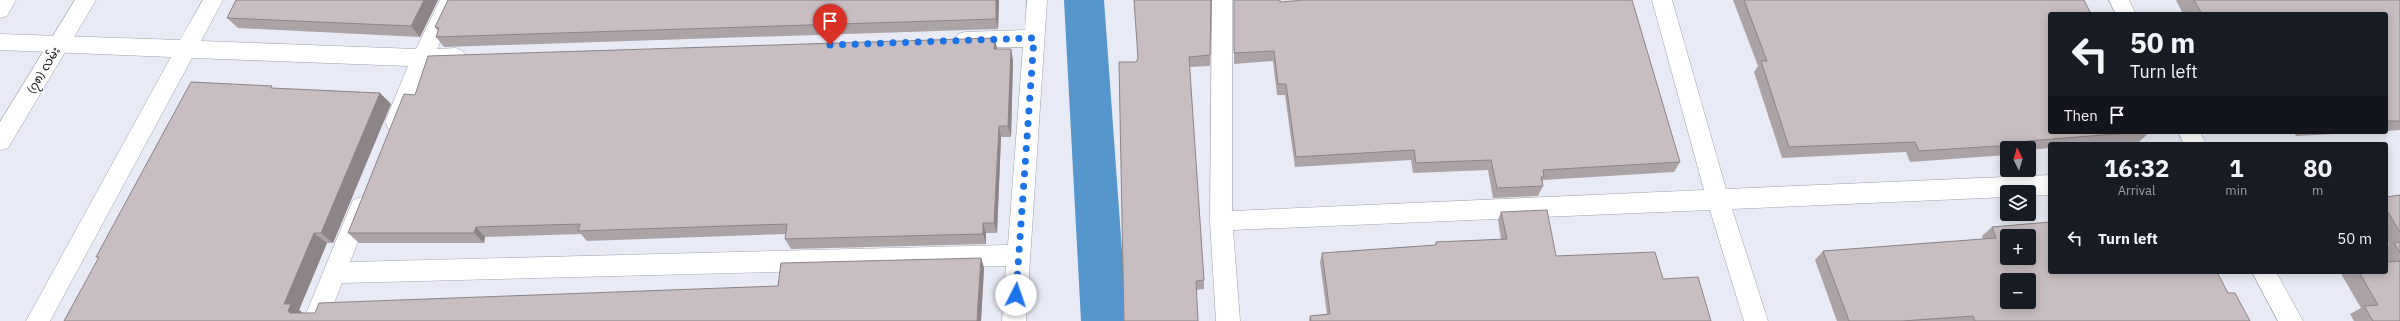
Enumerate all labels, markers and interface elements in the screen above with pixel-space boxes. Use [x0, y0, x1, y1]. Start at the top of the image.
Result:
pin [813, 4, 847, 45]
icon: arrive [819, 10, 841, 32]
text: 50 m [2130, 24, 2195, 61]
icon: left [2064, 28, 2116, 80]
street label: (၇၈) လမ်း [22, 43, 65, 98]
text: Turn left [2130, 60, 2198, 83]
icon: arrive [2106, 104, 2128, 126]
text: Then [2064, 106, 2098, 125]
north arrow [2000, 141, 2036, 177]
map controls [2000, 141, 2036, 309]
text: 16:32 [2104, 152, 2169, 184]
text: 1 [2229, 152, 2244, 184]
text: 80 [2303, 152, 2332, 184]
text: Arrival [2118, 182, 2156, 199]
text: min [2225, 182, 2247, 199]
text: m [2312, 182, 2323, 199]
button: layers [2000, 185, 2036, 221]
icon: left [2064, 227, 2086, 249]
button: + [2000, 229, 2036, 265]
text: Turn left [2098, 229, 2158, 248]
text: 50 m [2337, 229, 2372, 248]
button: − [2000, 273, 2036, 309]
position arrow [995, 274, 1037, 316]

